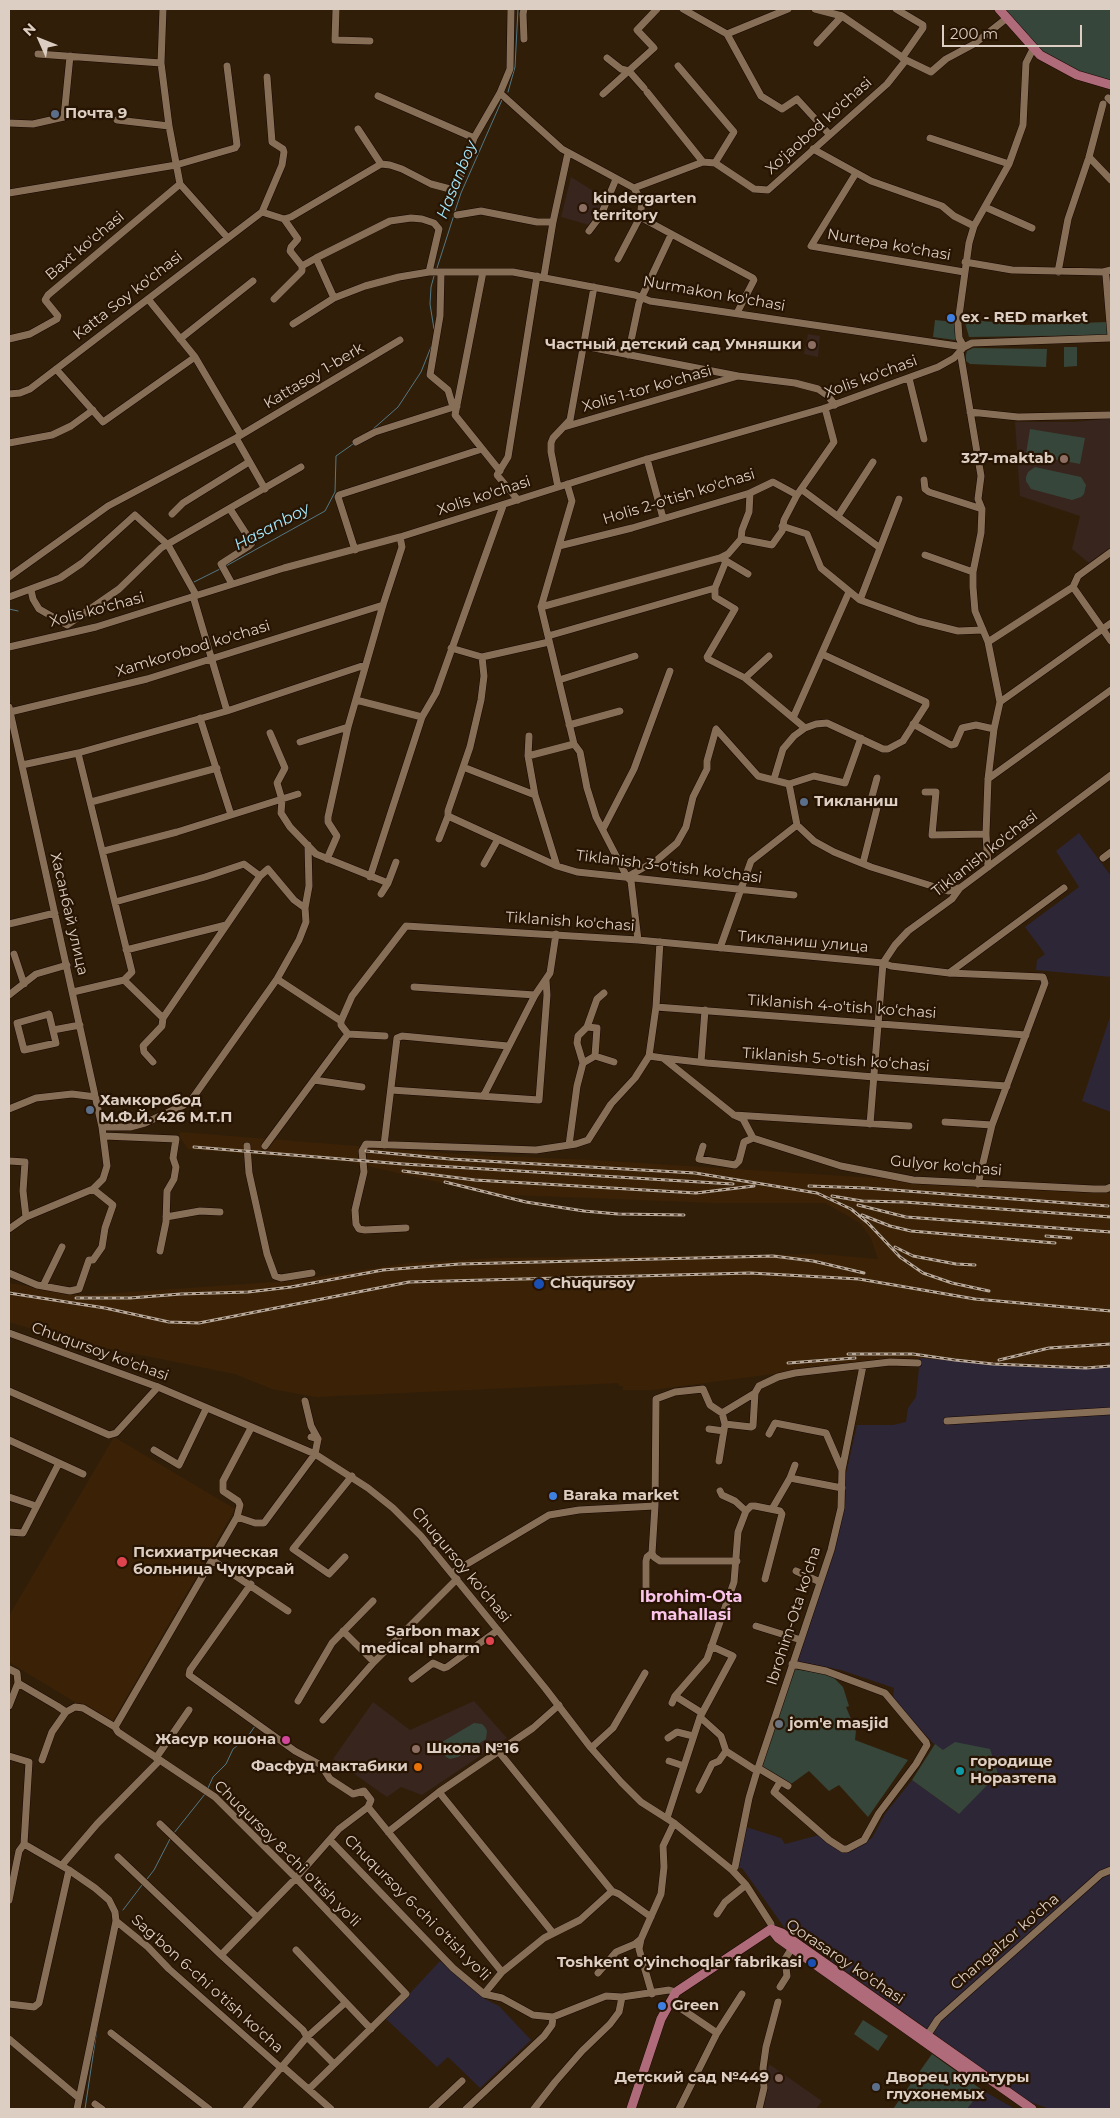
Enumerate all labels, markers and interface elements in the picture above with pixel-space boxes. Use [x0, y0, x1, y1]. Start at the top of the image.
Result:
north arrow [15, 15, 65, 65]
scale bar [945, 15, 1085, 47]
text: N [19, 19, 40, 40]
text: 200 m [950, 24, 998, 43]
street label: Xo'jaobod ko'chasi [762, 73, 876, 179]
place label: Почта 9 [65, 105, 127, 123]
marker: Почта 9 [49, 108, 61, 120]
water label: Hasanboy [433, 138, 481, 222]
place label: kindergarten territory [593, 190, 696, 225]
marker: kindergarten territory [577, 202, 589, 214]
street label: Baxt ko'chasi [42, 208, 128, 284]
street label: Nurtepa ko'chasi [826, 225, 952, 265]
street label: Katta Soy ko'chasi [70, 248, 186, 344]
street label: Nurmakon ko'chasi [641, 273, 787, 315]
place label: ex - RED market [961, 309, 1088, 327]
marker: ex - RED market [945, 312, 957, 324]
place label: Частный детский сад Умняшки [545, 336, 802, 354]
street label: Kattasoy 1-berk [261, 339, 367, 413]
marker: Частный детский сад Умняшки [806, 339, 818, 351]
street label: Xolis ko'chasi [822, 352, 920, 402]
street label: Xolis 1-tor ko'chasi [580, 362, 714, 416]
place label: 327-maktab [961, 450, 1054, 468]
marker: 327-maktab [1058, 453, 1070, 465]
street label: Holis 2-o'tish ko'chasi [601, 465, 757, 529]
street label: Xolis ko'chasi [435, 472, 533, 520]
water label: Hasanboy [231, 499, 313, 555]
street label: Xolis ko'chasi [48, 589, 146, 631]
street label: Xamkorobod ko'chasi [114, 617, 272, 681]
place label: Тикланиш [814, 793, 898, 811]
marker: Тикланиш [798, 796, 810, 808]
street label: Tiklanish ko'chasi [928, 807, 1042, 901]
street label: Tiklanish 3-o'tish ko'chasi [575, 847, 763, 887]
street label: Хасанбай улица [46, 851, 92, 977]
street label: Tiklanish ko'chasi [505, 909, 635, 935]
street label: Тикланиш улица [737, 927, 869, 957]
street label: Tiklanish 4-o'tish ko‘chasi [747, 991, 937, 1023]
street label: Tiklanish 5-o'tish ko‘chasi [742, 1044, 930, 1076]
place label: Хамкоробод М.Ф.Й. 426 М.Т.П [100, 1092, 232, 1127]
marker: Хамкоробод М.Ф.Й. 426 М.Т.П [84, 1104, 96, 1116]
street label: Gulyor ko'chasi [889, 1152, 1003, 1180]
place label: Chuqursoy [550, 1275, 635, 1293]
marker: Chuqursoy [532, 1277, 546, 1291]
street label: Chuqursoy ko'chasi [29, 1319, 171, 1385]
place label: Baraka market [563, 1487, 679, 1505]
marker: Baraka market [547, 1490, 559, 1502]
street label: Chuqursoy ko'chasi [408, 1504, 514, 1626]
place label: Психиатрическая больница Чукурсай [133, 1544, 294, 1579]
street label: Ibrohim-Ota ko'cha [763, 1544, 825, 1688]
marker: Психиатрическая больница Чукурсай [115, 1555, 129, 1569]
district label: Ibrohim-Ota mahallasi [640, 1587, 742, 1625]
place label: Sarbon max medical pharm [361, 1623, 480, 1658]
marker: Sarbon max medical pharm [484, 1635, 496, 1647]
place label: jom'e masjid [789, 1715, 889, 1733]
marker: jom'e masjid [773, 1718, 785, 1730]
place label: Жасур кошона [155, 1731, 276, 1749]
marker: Жасур кошона [280, 1734, 292, 1746]
place label: Школа №16 [426, 1740, 519, 1758]
marker: Школа №16 [410, 1743, 422, 1755]
place label: городище Норазтепа [970, 1753, 1057, 1788]
place label: Фасфуд мактабики [251, 1758, 408, 1776]
marker: Фасфуд мактабики [412, 1761, 424, 1773]
marker: городище Норазтепа [954, 1765, 966, 1777]
street label: Chuqursoy 8-chi o'tish yo'li [210, 1777, 364, 1931]
street label: Chuqursoy 6-chi o'tish yo'li [340, 1831, 494, 1985]
street label: Changalzor ko'cha [947, 1890, 1063, 1994]
street label: Sag'bon 6-chi o'tish ko'cha [127, 1911, 287, 2057]
street label: Qorasaroy ko'chasi [782, 1916, 908, 2008]
place label: Toshkent o'yinchoqlar fabrikasi [557, 1954, 802, 1972]
marker: Toshkent o'yinchoqlar fabrikasi [806, 1957, 818, 1969]
place label: Green [672, 1997, 719, 2015]
marker: Green [656, 2000, 668, 2012]
place label: Детский сад №449 [615, 2069, 769, 2087]
place label: Дворец культуры глухонемых [886, 2069, 1029, 2104]
marker: Детский сад №449 [773, 2072, 785, 2084]
marker: Дворец культуры глухонемых [870, 2081, 882, 2093]

